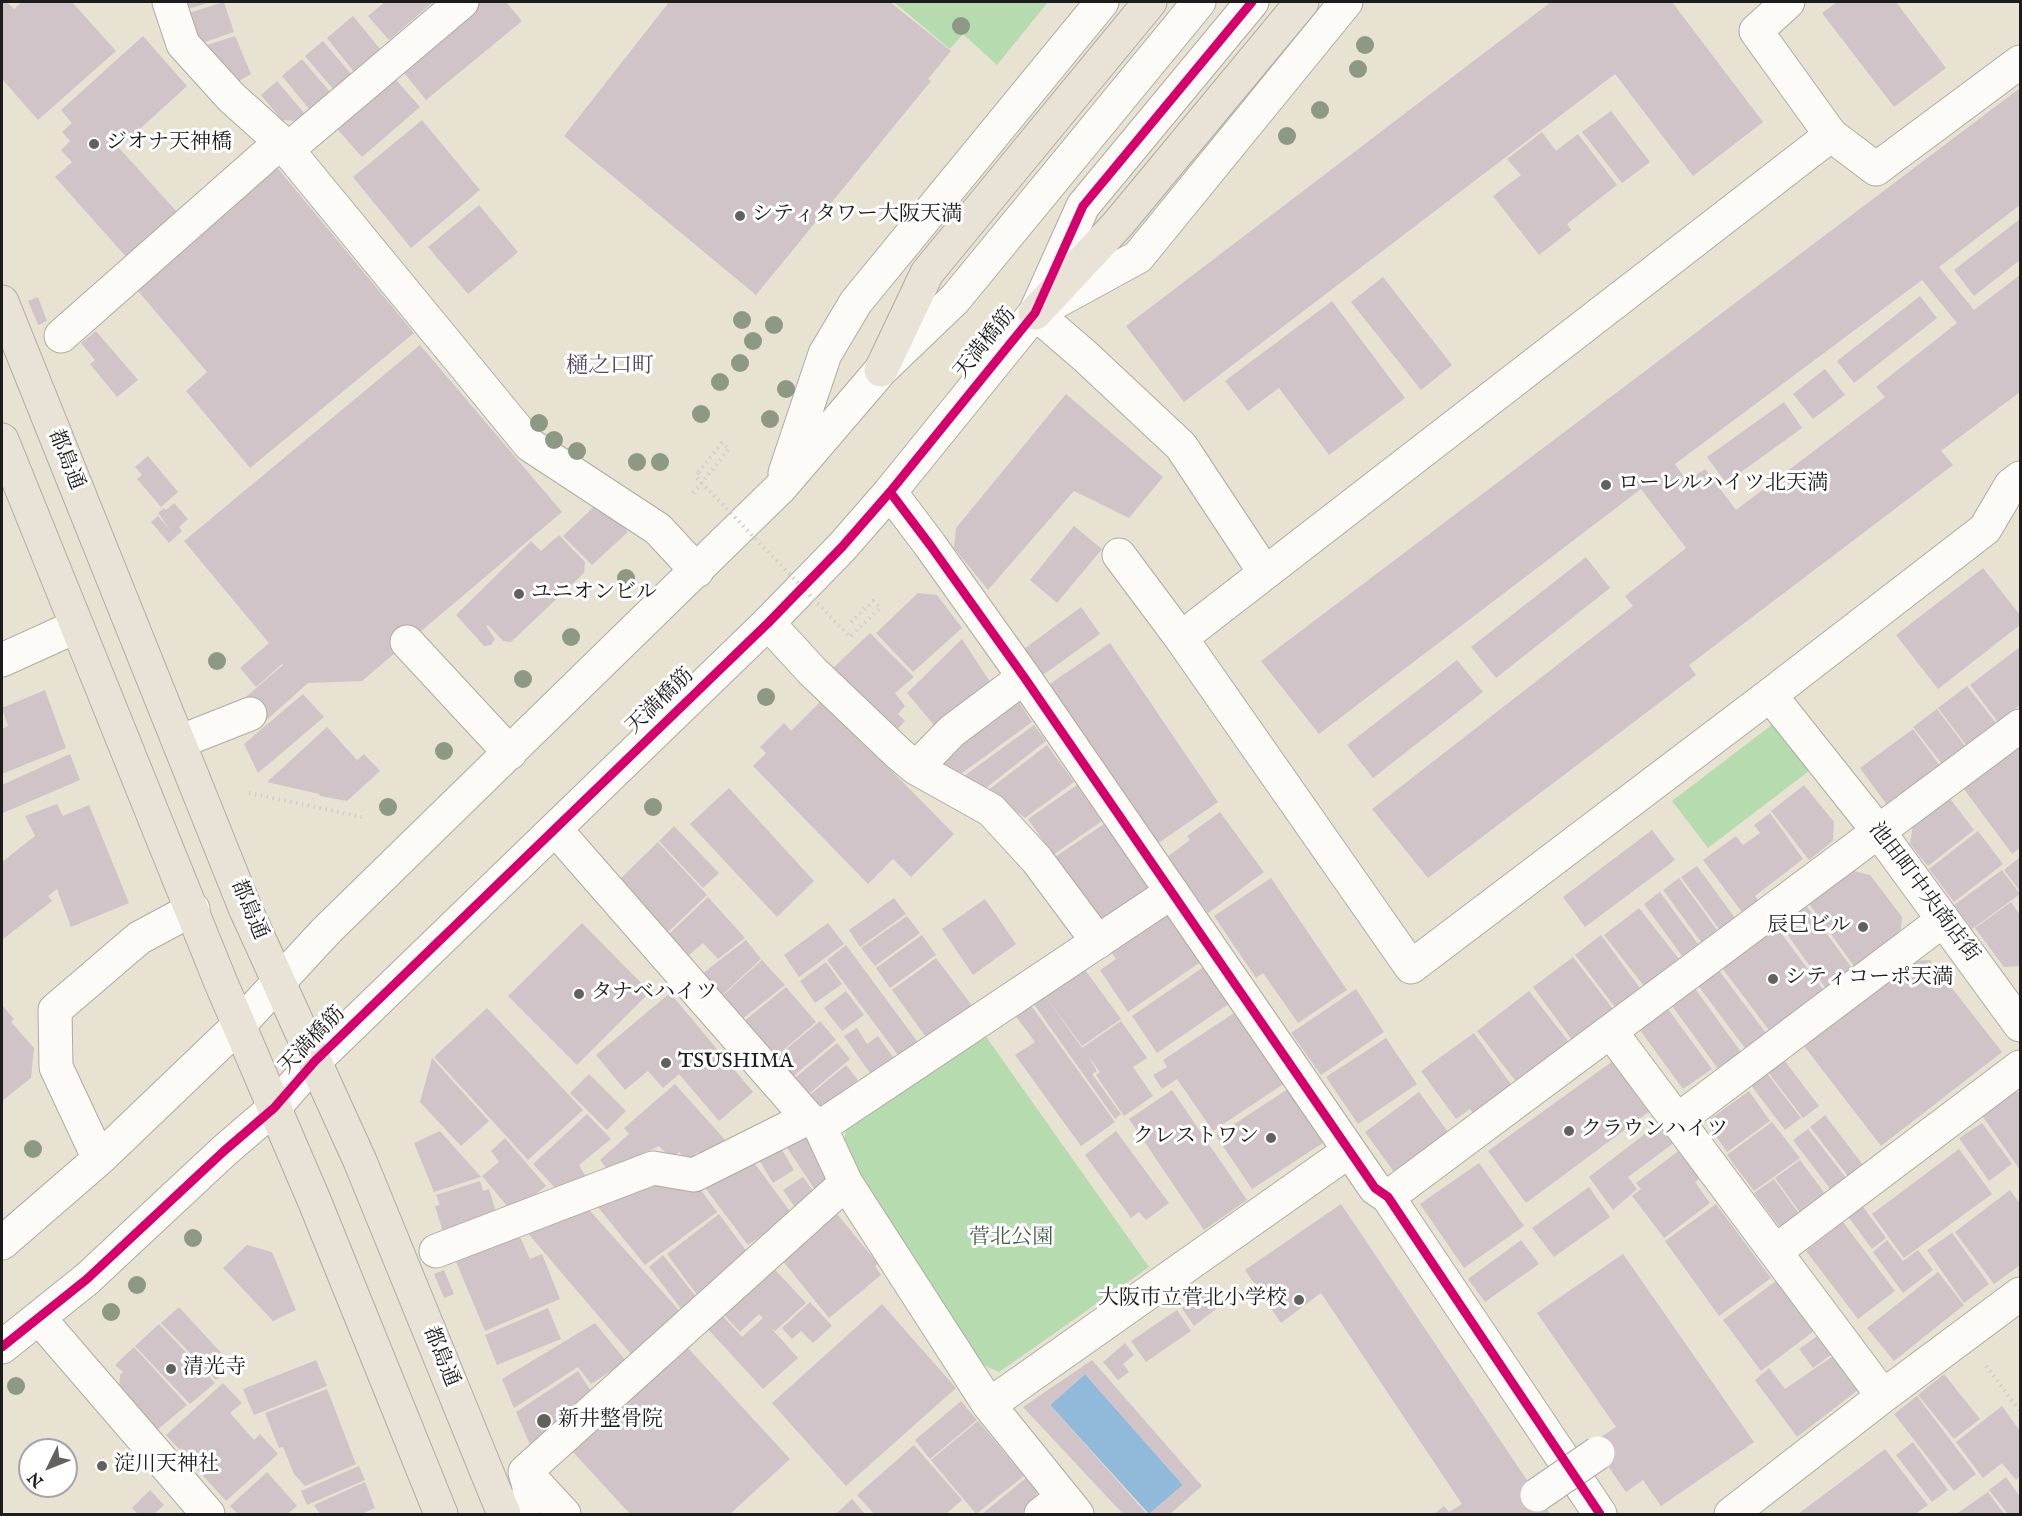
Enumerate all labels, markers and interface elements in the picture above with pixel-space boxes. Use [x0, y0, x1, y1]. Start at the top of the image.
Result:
place label: ジオナ天神橋 [106, 131, 232, 157]
marker: ジオナ天神橋 [87, 137, 101, 151]
place label: シティタワー大阪天満 [752, 203, 962, 229]
marker: シティタワー大阪天満 [733, 209, 747, 223]
street label: 天満橋筋 [950, 303, 1022, 385]
district label: 樋之口町 [566, 354, 654, 380]
street label: 都島通 [42, 426, 88, 494]
place label: ローレルハイツ北天満 [1618, 472, 1828, 498]
marker: ローレルハイツ北天満 [1599, 478, 1613, 492]
place label: ユニオンビル [531, 581, 657, 607]
marker: ユニオンビル [512, 587, 526, 601]
street label: 天満橋筋 [622, 664, 700, 740]
street label: 池田町中央商店街 [1862, 818, 1984, 968]
street label: 都島通 [224, 876, 272, 944]
place label: 辰巳ビル [1767, 914, 1851, 940]
marker: 辰巳ビル [1856, 920, 1870, 934]
place label: シティコーポ天満 [1785, 966, 1953, 992]
marker: シティコーポ天満 [1766, 972, 1780, 986]
place label: タナベハイツ [591, 981, 717, 1007]
marker: タナベハイツ [572, 987, 586, 1001]
street label: 天満橋筋 [275, 1002, 351, 1080]
place label: TSUSHIMA [678, 1050, 793, 1076]
marker: TSUSHIMA [659, 1056, 673, 1070]
place label: クラウンハイツ [1581, 1118, 1728, 1144]
marker: クラウンハイツ [1562, 1124, 1576, 1138]
place label: クレストワン [1133, 1125, 1259, 1151]
marker: クレストワン [1264, 1131, 1278, 1145]
park label: 菅北公園 [969, 1226, 1053, 1252]
place label: 大阪市立菅北小学校 [1098, 1287, 1287, 1313]
marker: 大阪市立菅北小学校 [1292, 1293, 1306, 1307]
street label: 都島通 [417, 1323, 463, 1391]
place label: 清光寺 [183, 1356, 246, 1382]
marker: 清光寺 [164, 1362, 178, 1376]
place label: 新井整骨院 [558, 1408, 663, 1434]
marker: 新井整骨院 [535, 1412, 553, 1430]
north arrow [18, 1438, 78, 1498]
place label: 淀川天神社 [114, 1453, 219, 1479]
marker: 淀川天神社 [95, 1459, 109, 1473]
text: N [24, 1467, 48, 1491]

